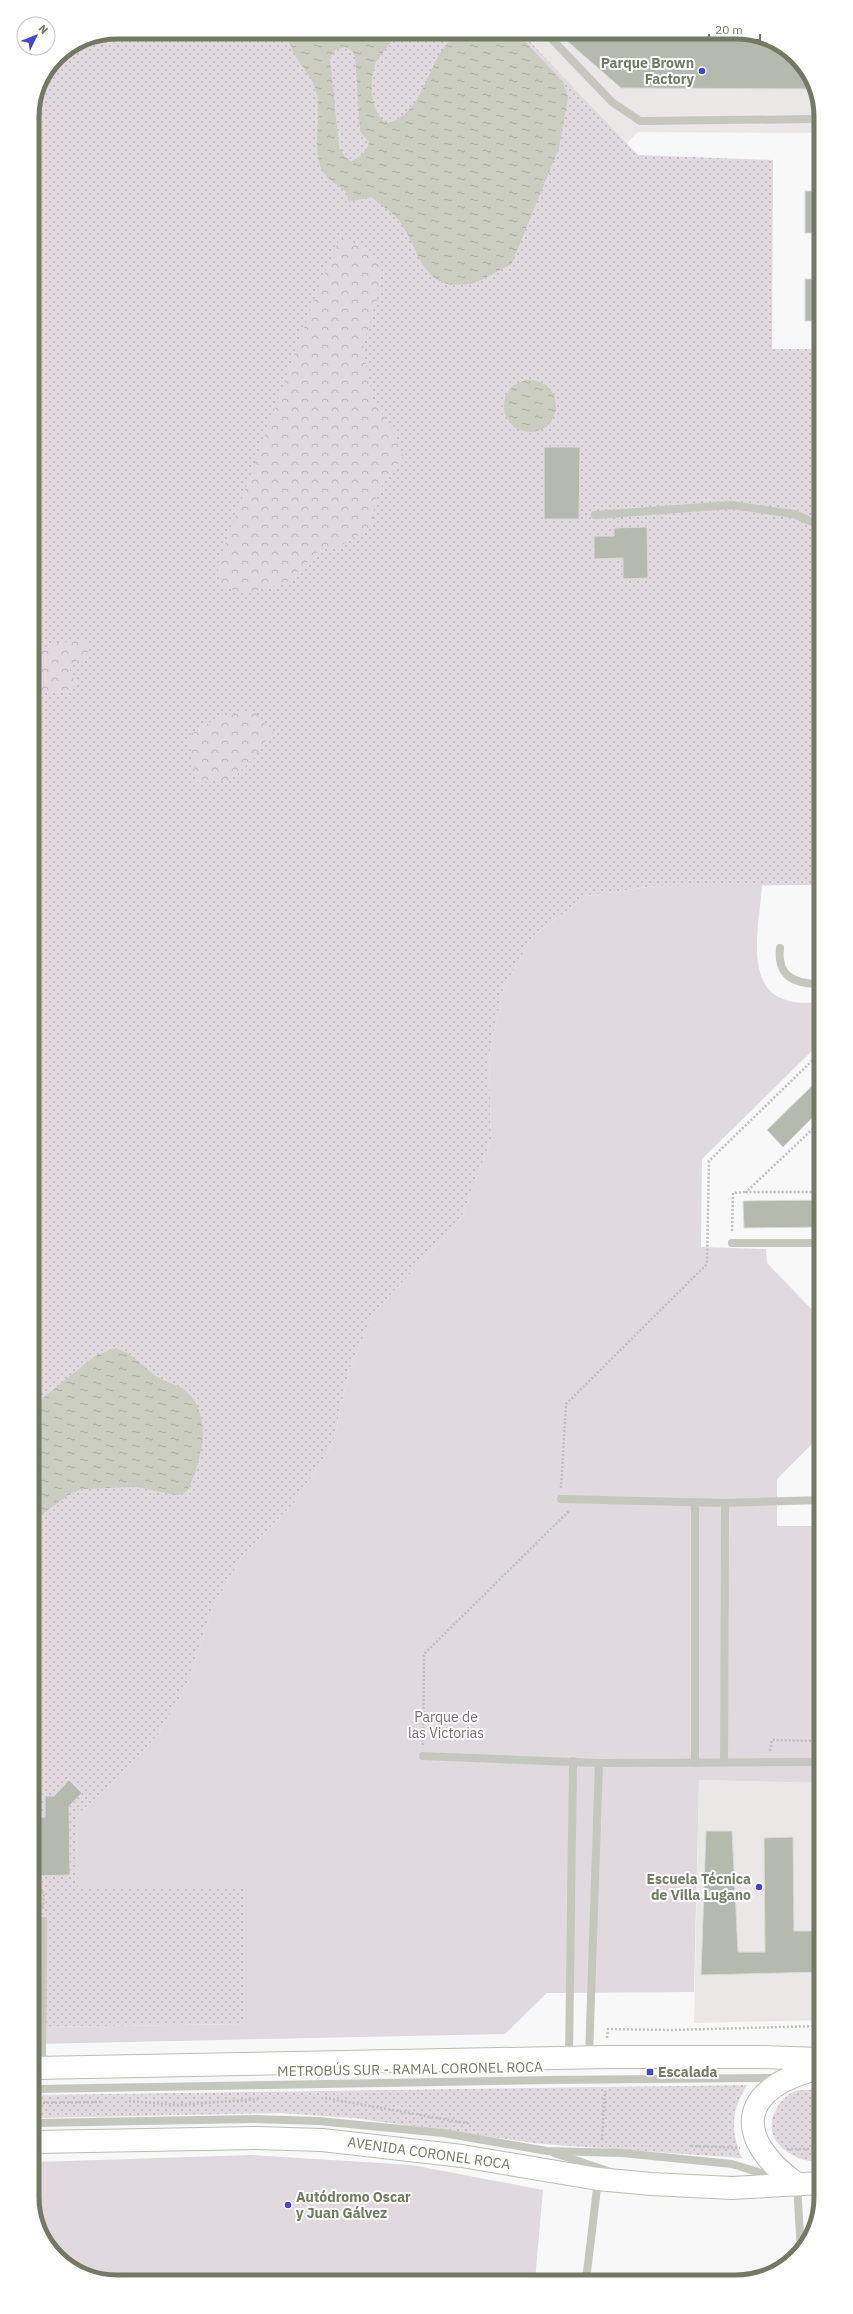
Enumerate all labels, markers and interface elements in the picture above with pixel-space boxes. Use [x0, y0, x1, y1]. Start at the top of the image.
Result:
north arrow [16, 16, 56, 56]
scale bar [709, 16, 760, 42]
text: N [35, 21, 51, 37]
text: 20 m [715, 22, 743, 37]
place label: Parque Brown Factory [601, 54, 695, 88]
marker: Parque Brown Factory [697, 66, 707, 76]
park label: Parque de las Victorias [408, 1708, 484, 1742]
place label: Escuela Técnica de Villa Lugano [647, 1870, 751, 1904]
marker: Escuela Técnica de Villa Lugano [754, 1882, 764, 1892]
street label: METROBÚS SUR - RAMAL CORONEL ROCA [277, 2057, 543, 2080]
place label: Escalada [658, 2063, 717, 2081]
marker: Escalada [645, 2067, 655, 2077]
street label: AVENIDA CORONEL ROCA [347, 2133, 511, 2173]
place label: Autódromo Oscar y Juan Gálvez [296, 2188, 411, 2222]
marker: Autódromo Oscar y Juan Gálvez [283, 2200, 293, 2210]

